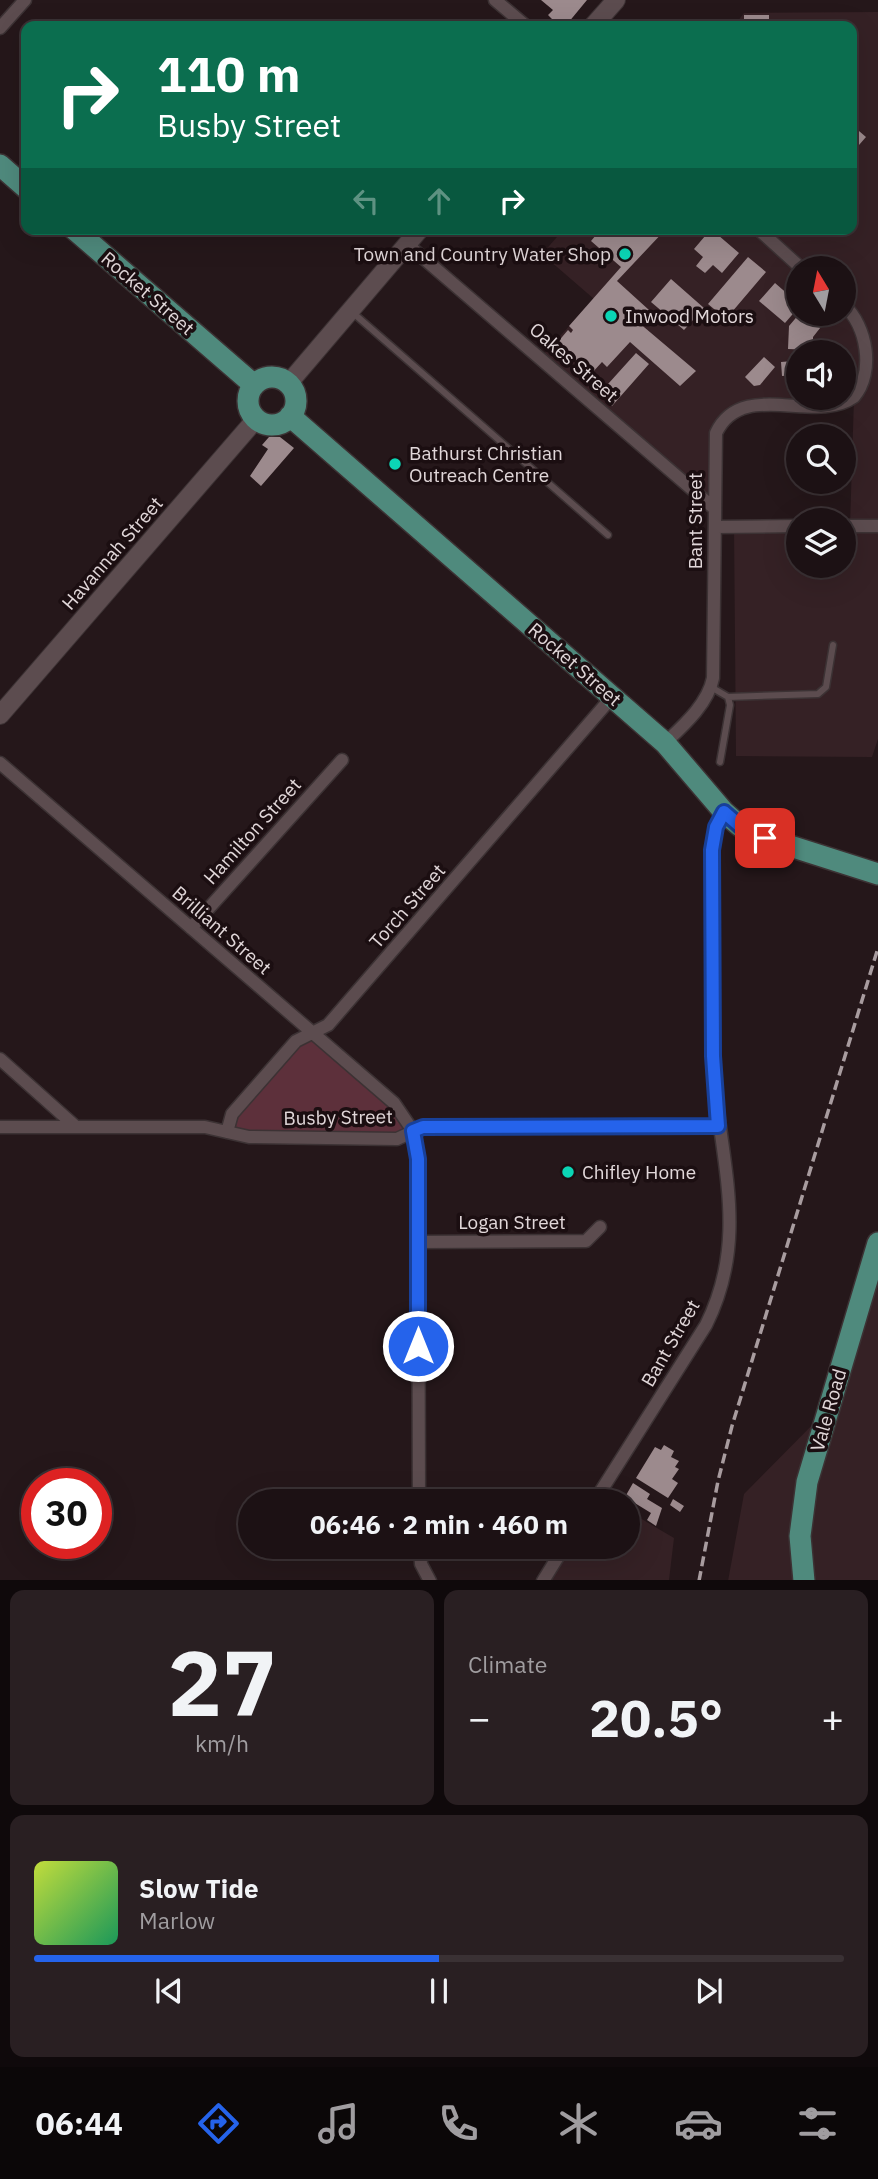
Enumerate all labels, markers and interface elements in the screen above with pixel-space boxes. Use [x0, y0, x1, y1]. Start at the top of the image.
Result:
text: 110 m [157, 42, 301, 105]
icon: right [42, 49, 133, 140]
text: Busby Street [157, 104, 341, 146]
icon: left [347, 182, 385, 220]
icon: ahead [420, 182, 458, 220]
icon: right [493, 182, 531, 220]
place label: Town and Country Water Shop [354, 242, 611, 266]
street label: Rocket Street [97, 246, 199, 340]
marker: Town and Country Water Shop [617, 246, 633, 262]
north arrow [786, 256, 856, 326]
map controls [786, 256, 856, 578]
place label: Inwood Motors [625, 304, 754, 328]
marker: Inwood Motors [603, 308, 619, 324]
street label: Oakes Street [525, 317, 623, 407]
button: sound [786, 340, 856, 410]
button: search [786, 424, 856, 494]
place label: Bathurst Christian Outreach Centre [409, 441, 563, 487]
marker: Bathurst Christian Outreach Centre [387, 456, 403, 472]
street label: Bant Street [683, 473, 707, 569]
street label: Havannah Street [56, 492, 168, 614]
button: layers [786, 508, 856, 578]
street label: Rocket Street [524, 617, 626, 711]
street label: Hamilton Street [198, 773, 306, 889]
pin [735, 808, 795, 868]
icon: arrive [746, 819, 784, 857]
street label: Torch Street [364, 859, 450, 953]
street label: Brilliant Street [168, 880, 276, 980]
street label: Busby Street [283, 1104, 393, 1130]
place label: Chifley Home [582, 1160, 696, 1184]
marker: Chifley Home [560, 1164, 576, 1180]
street label: Logan Street [458, 1210, 566, 1234]
street label: Bant Street [635, 1295, 705, 1391]
position arrow [381, 1309, 455, 1383]
street label: Vale Road [805, 1366, 851, 1454]
speed limit sign: 30 [21, 1468, 112, 1559]
text: 06:46 · 2 min · 460 m [310, 1507, 568, 1541]
text: 27 [167, 1623, 277, 1741]
text: Climate [468, 1649, 547, 1679]
text: 20.5° [589, 1684, 723, 1751]
text: − [468, 1693, 491, 1742]
text: + [821, 1693, 844, 1742]
text: km/h [195, 1728, 249, 1758]
text: Slow Tide [139, 1871, 259, 1905]
text: Marlow [139, 1905, 215, 1935]
icon: previous [150, 1972, 188, 2010]
icon: pause [420, 1972, 458, 2010]
icon: next [690, 1972, 728, 2010]
icon: directions [194, 2099, 243, 2148]
icon: music [314, 2099, 363, 2148]
icon: phone [434, 2099, 483, 2148]
icon: climate [554, 2099, 603, 2148]
icon: car [674, 2099, 723, 2148]
icon: filters [793, 2099, 842, 2148]
text: 06:44 [35, 2102, 123, 2144]

